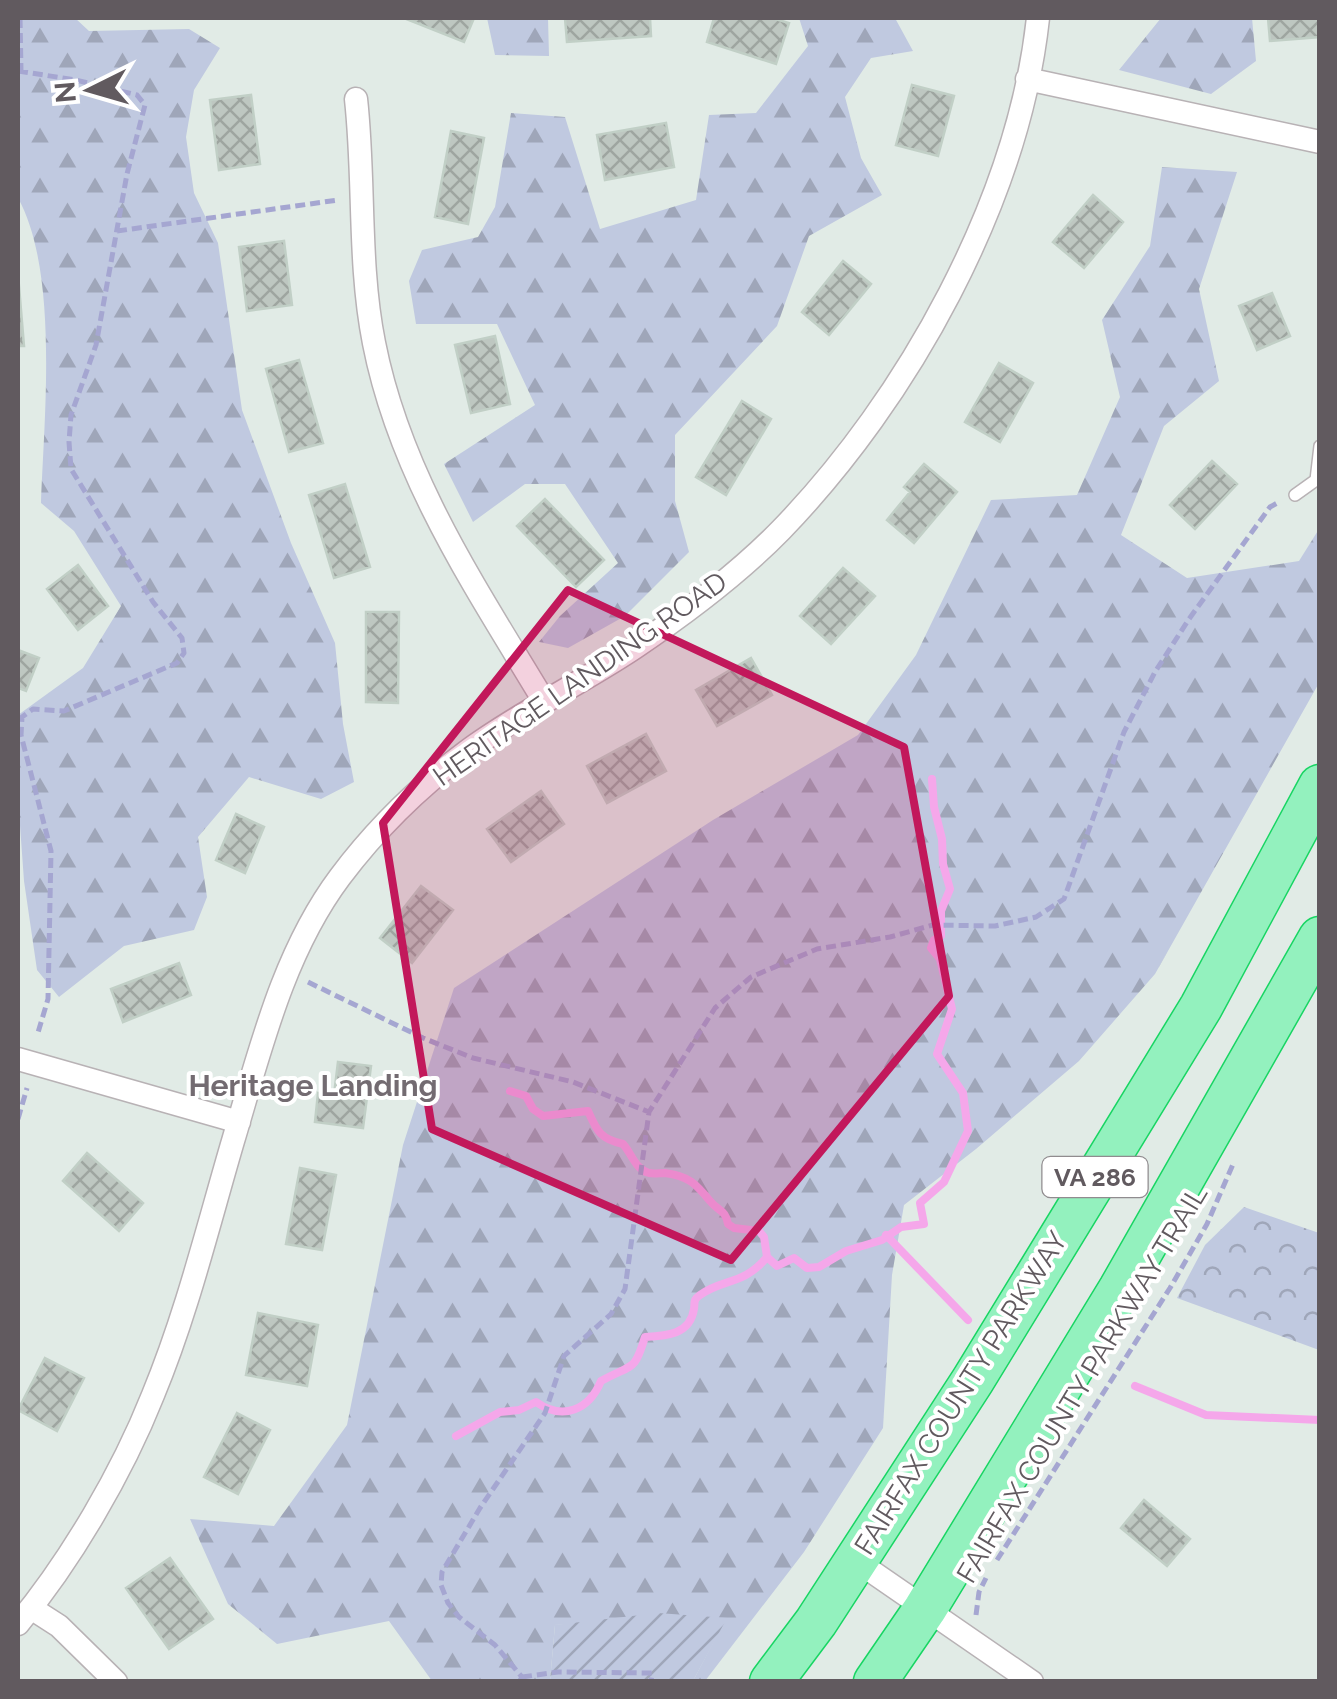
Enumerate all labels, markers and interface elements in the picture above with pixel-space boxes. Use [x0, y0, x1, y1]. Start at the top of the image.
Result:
north arrow [40, 40, 140, 140]
text: N [48, 80, 83, 104]
street label: HERITAGE LANDING ROAD [427, 565, 733, 793]
district label: Heritage Landing [188, 1068, 438, 1103]
road number: VA 286 [1042, 1157, 1148, 1197]
street label: FAIRFAX COUNTY PARKWAY TRAIL [949, 1178, 1215, 1590]
street label: FAIRFAX COUNTY PARKWAY [847, 1224, 1075, 1562]

